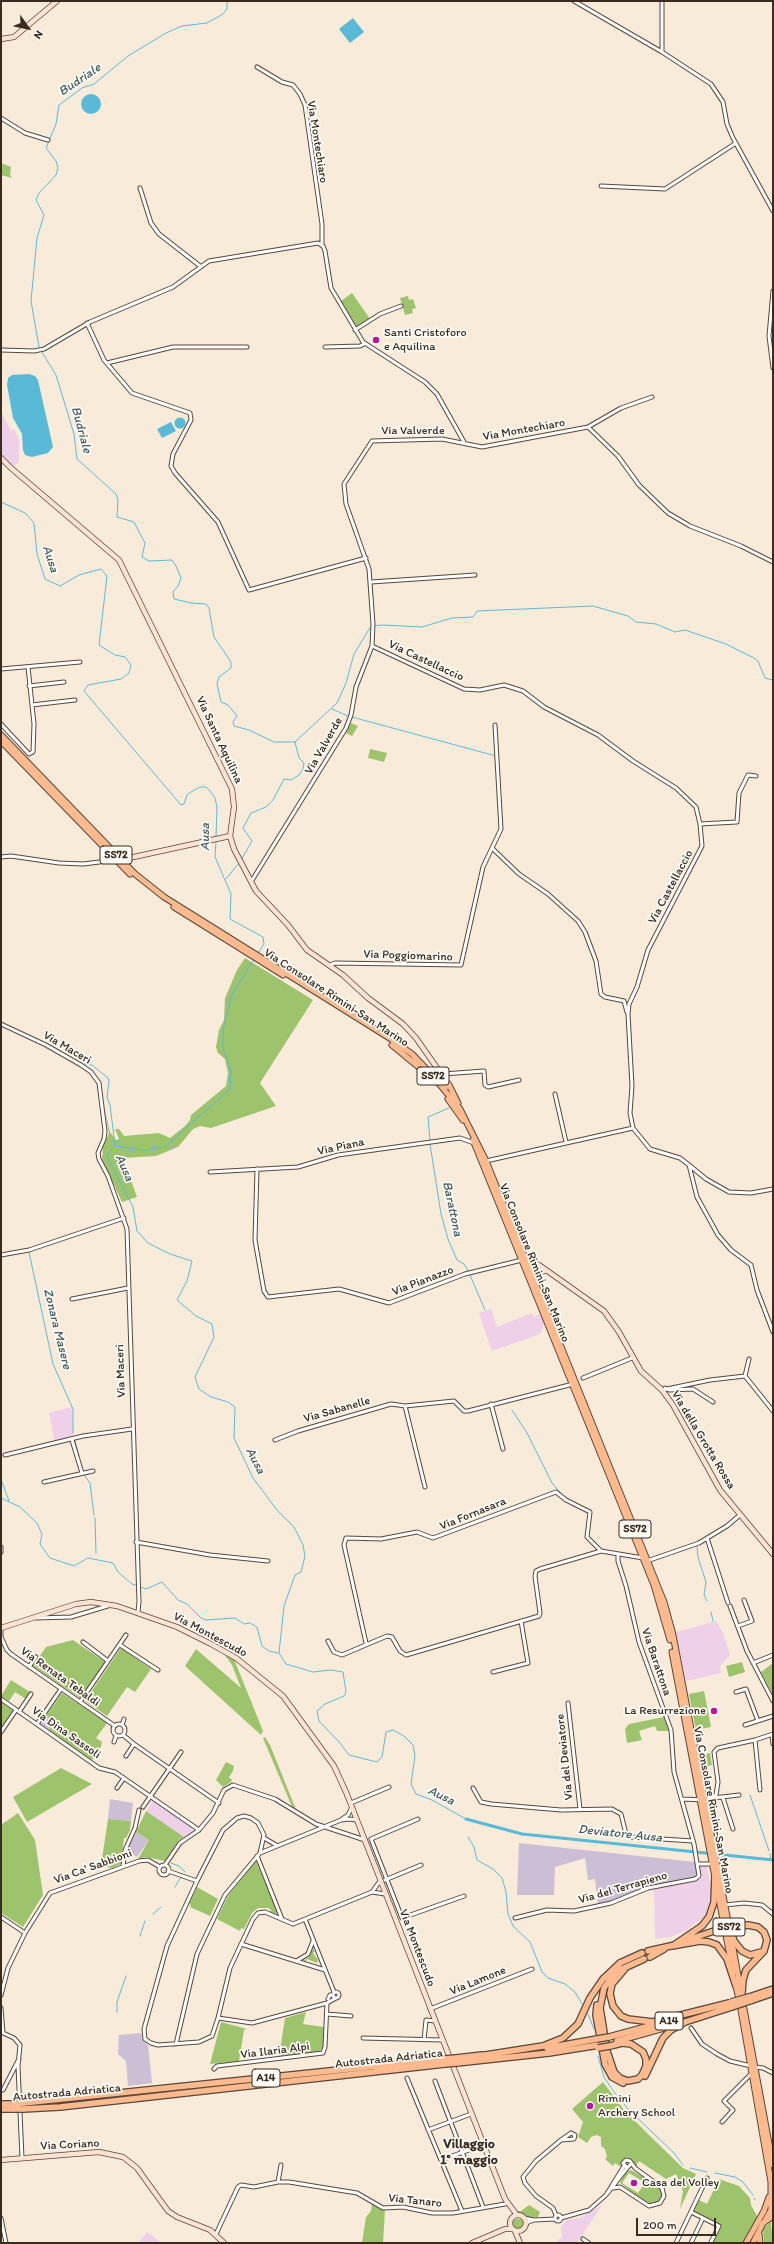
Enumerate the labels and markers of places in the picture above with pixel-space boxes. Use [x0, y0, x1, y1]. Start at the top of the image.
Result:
place label: Santi Cristoforo e Aquilina [384, 326, 467, 354]
marker: Santi Cristoforo e Aquilina [371, 335, 381, 345]
place label: La Resurrezione [624, 1704, 706, 1718]
marker: La Resurrezione [709, 1706, 719, 1716]
place label: Rimini Archery School [598, 2092, 675, 2120]
marker: Rimini Archery School [585, 2101, 595, 2111]
place label: Casa del Volley [642, 2176, 719, 2190]
marker: Casa del Volley [629, 2178, 639, 2188]

